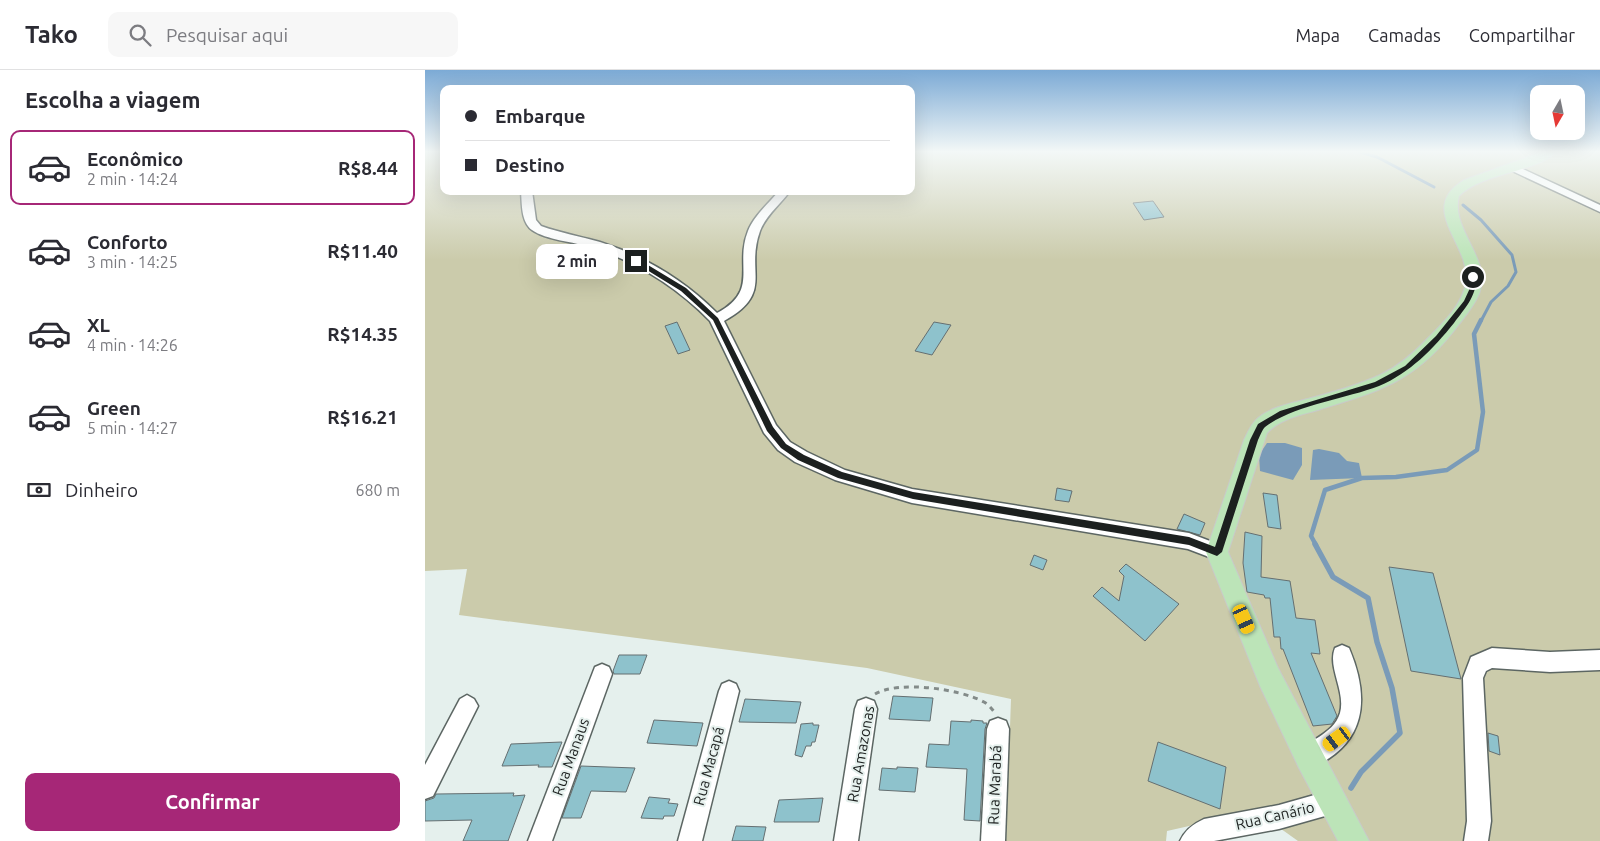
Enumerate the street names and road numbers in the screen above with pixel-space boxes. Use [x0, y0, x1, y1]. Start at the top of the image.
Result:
street label: Rua Amazonas [844, 704, 877, 804]
street label: Rua Manaus [549, 716, 592, 798]
street label: Rua Macapá [690, 725, 727, 807]
street label: Rua Marabá [985, 745, 1004, 825]
street label: Rua Canário [1234, 798, 1316, 833]

